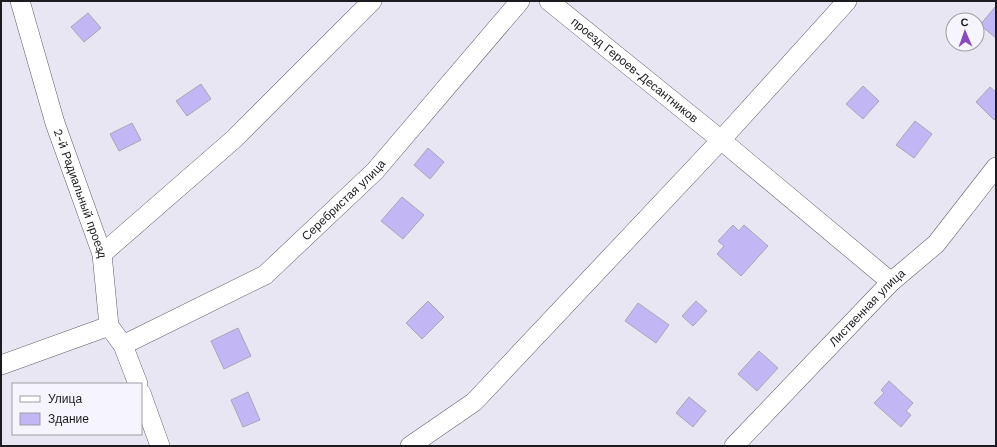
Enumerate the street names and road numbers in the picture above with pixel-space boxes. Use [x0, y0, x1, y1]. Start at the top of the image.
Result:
street label: проезд Героев-Десантников [568, 15, 701, 126]
street label: 2-й Радиальный проезд [51, 127, 109, 259]
street label: Серебристая улица [299, 157, 389, 243]
street label: Лиственная улица [826, 266, 908, 349]

